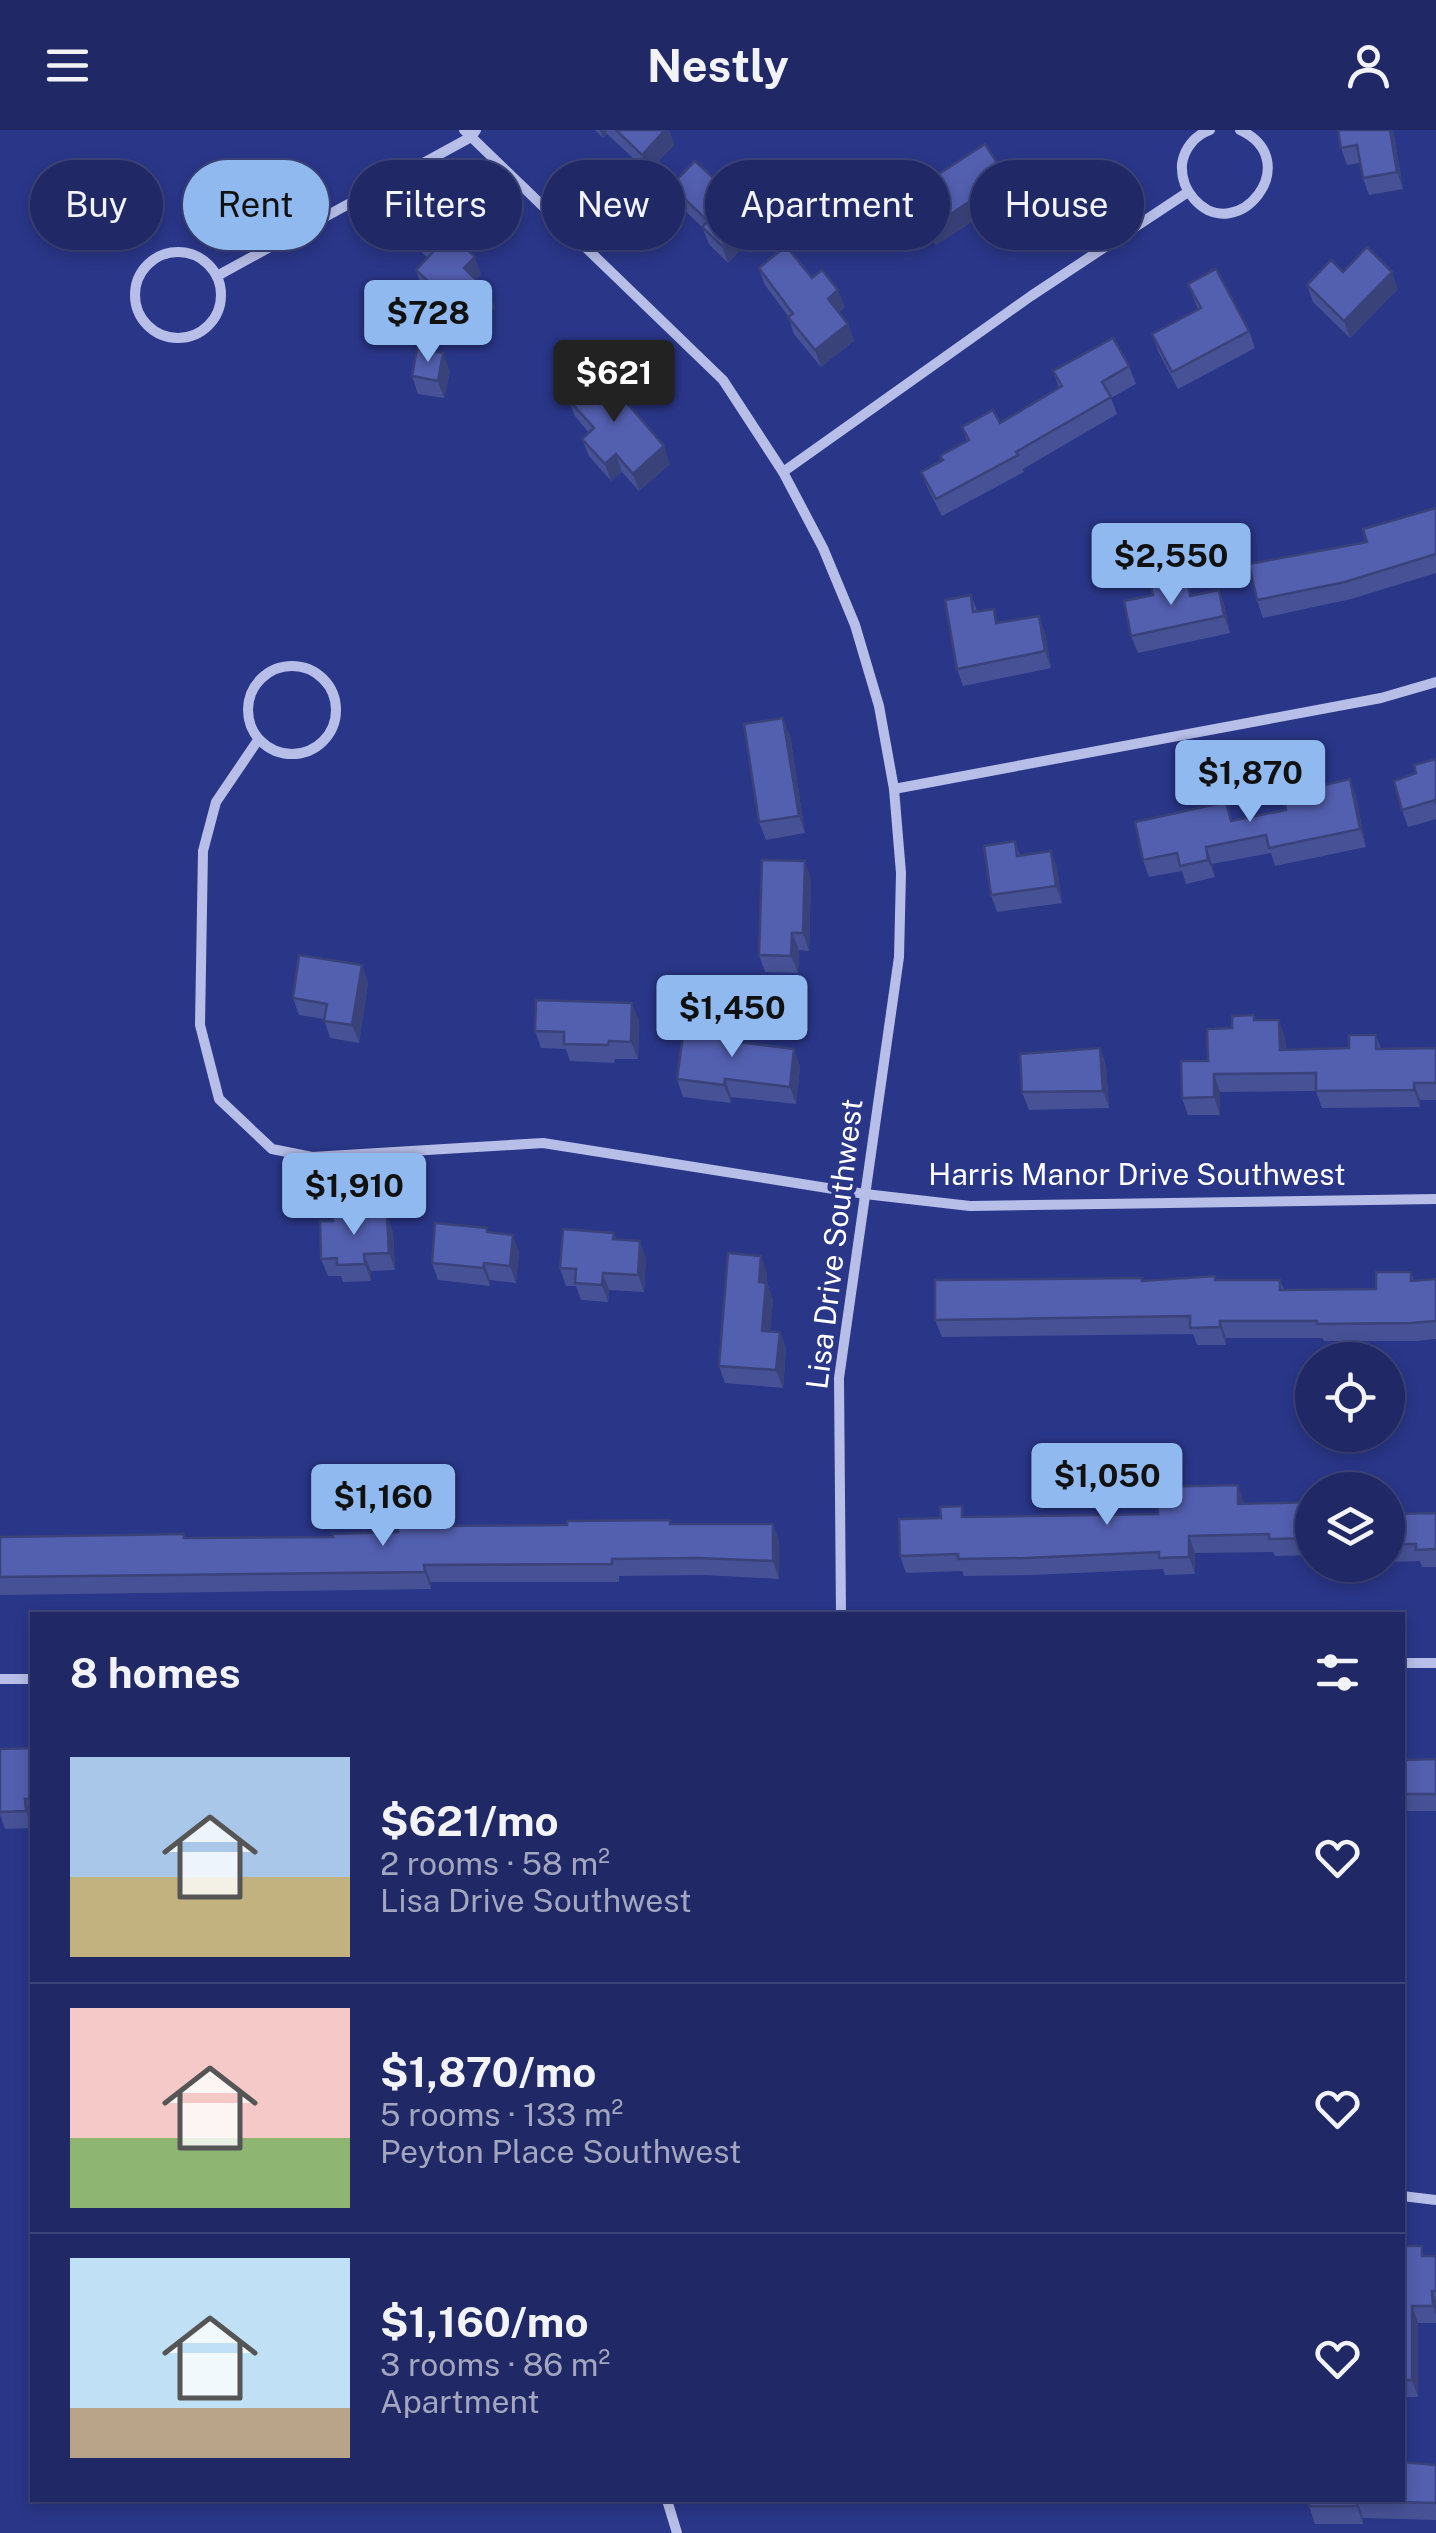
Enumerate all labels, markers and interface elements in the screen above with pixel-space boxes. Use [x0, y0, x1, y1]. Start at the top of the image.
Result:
icon: menu [40, 38, 95, 93]
icon: person [1341, 38, 1396, 93]
text: Nestly [647, 39, 789, 92]
chip: Buy [30, 160, 163, 250]
chip: Rent [183, 160, 329, 250]
chip: Filters [349, 160, 522, 250]
chip: New [542, 160, 685, 250]
chip: Apartment [705, 160, 950, 250]
chip: House [970, 160, 1144, 250]
pin: $728 [369, 280, 487, 365]
text: $728 [386, 294, 470, 331]
pin: $621 [555, 340, 673, 425]
text: $621 [576, 354, 652, 391]
pin: $2,550 [1090, 523, 1252, 608]
text: $2,550 [1114, 537, 1228, 574]
pin: $1,870 [1169, 740, 1331, 825]
text: $1,870 [1197, 754, 1303, 791]
pin: $1,450 [651, 975, 813, 1060]
text: $1,450 [678, 989, 786, 1026]
street label: Lisa Drive Southwest [798, 1097, 870, 1391]
pin: $1,910 [273, 1153, 435, 1238]
street label: Harris Manor Drive Southwest [928, 1156, 1346, 1192]
text: $1,910 [304, 1167, 404, 1204]
map controls [1295, 1342, 1405, 1582]
button: locate [1295, 1342, 1405, 1452]
pin: $1,050 [1026, 1443, 1188, 1528]
text: $1,050 [1053, 1457, 1161, 1494]
pin: $1,160 [302, 1464, 464, 1549]
button: layers [1295, 1472, 1405, 1582]
text: $1,160 [333, 1478, 433, 1515]
icon: filters [1310, 1645, 1365, 1700]
text: 8 homes [70, 1648, 241, 1697]
text: $621/mo [380, 1796, 559, 1845]
icon: home [150, 1797, 270, 1917]
icon: heart [1310, 1830, 1365, 1885]
text: 2 rooms · 58 m² [380, 1845, 610, 1882]
text: Lisa Drive Southwest [380, 1882, 692, 1919]
text: $1,870/mo [380, 2047, 596, 2096]
icon: home [150, 2048, 270, 2168]
icon: heart [1310, 2081, 1365, 2136]
text: 5 rooms · 133 m² [380, 2096, 623, 2133]
text: Peyton Place Southwest [380, 2133, 741, 2170]
text: $1,160/mo [380, 2297, 589, 2346]
icon: home [150, 2298, 270, 2418]
icon: heart [1310, 2331, 1365, 2386]
text: 3 rooms · 86 m² [380, 2346, 610, 2383]
text: Apartment [380, 2383, 540, 2420]

